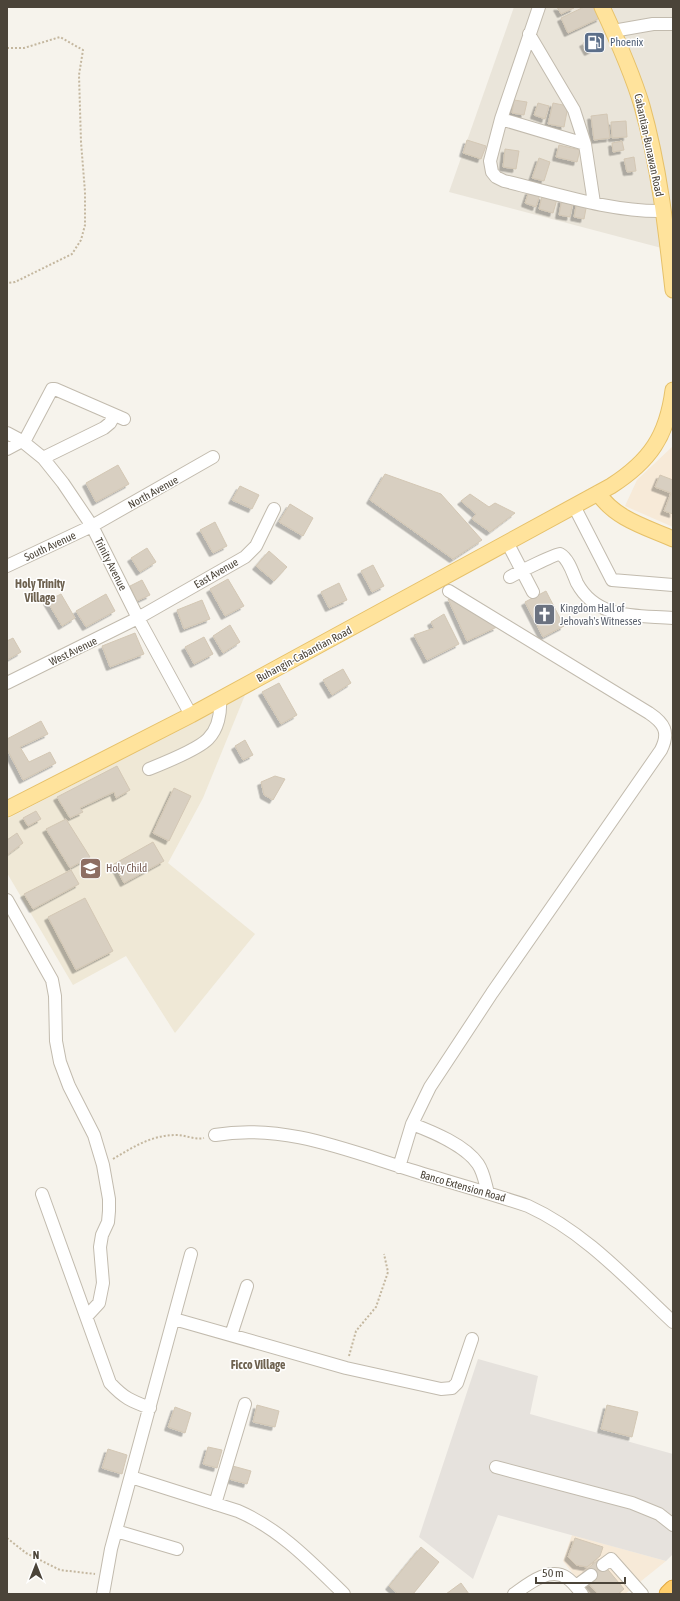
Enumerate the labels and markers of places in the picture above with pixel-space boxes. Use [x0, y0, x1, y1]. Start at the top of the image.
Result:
fuel station icon: Phoenix [581, 29, 607, 55]
place label: Phoenix [610, 36, 644, 48]
church icon: Kingdom Hall of Jehovah's Witnesses [531, 601, 557, 627]
place label: Kingdom Hall of Jehovah's Witnesses [560, 602, 642, 627]
school or university icon: Holy Child [78, 855, 104, 881]
place label: Holy Child [106, 862, 147, 874]

